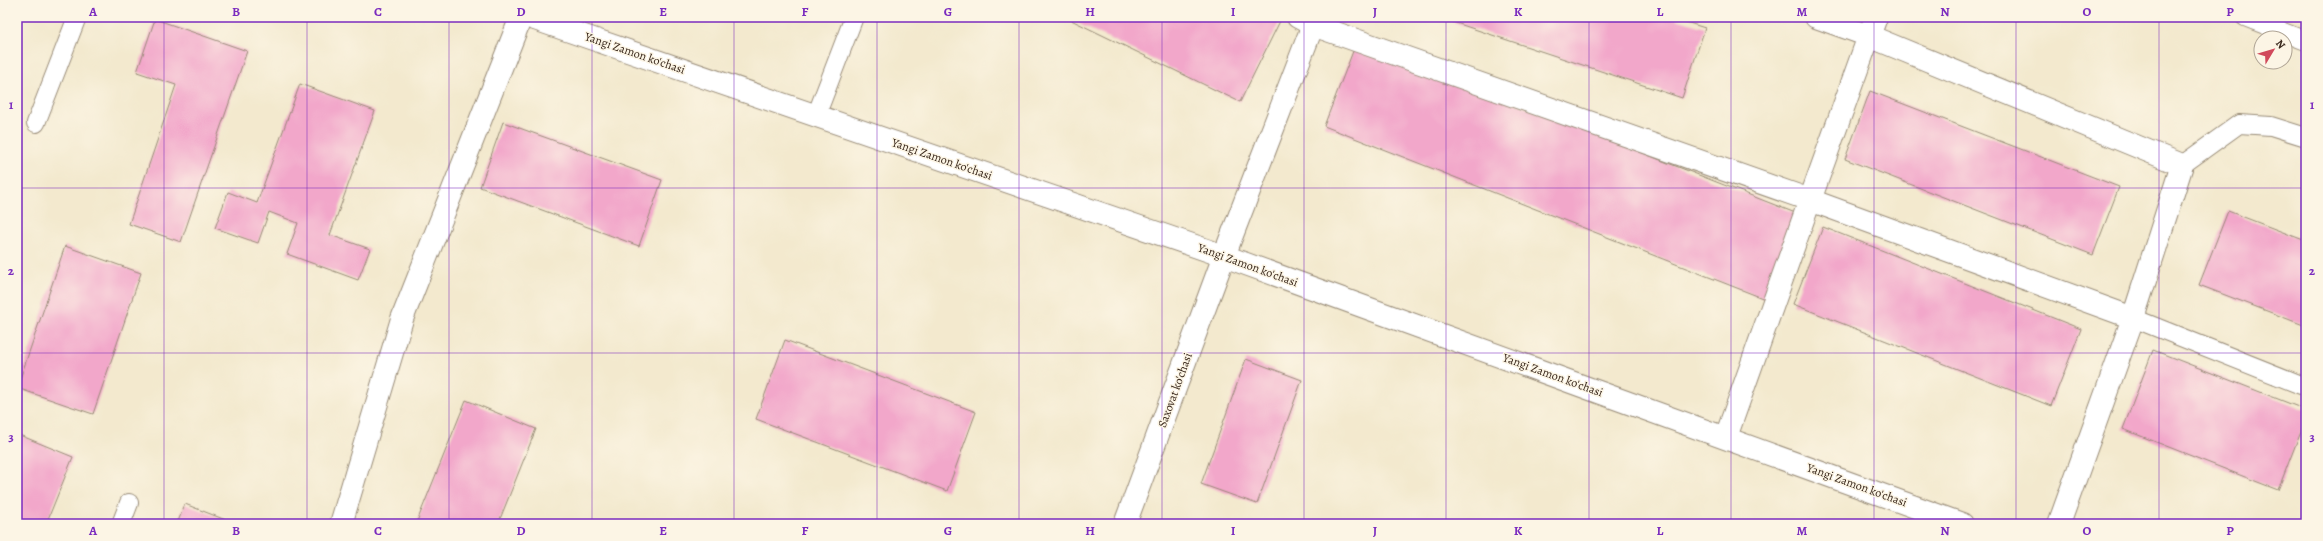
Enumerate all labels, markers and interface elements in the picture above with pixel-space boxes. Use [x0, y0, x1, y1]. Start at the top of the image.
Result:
text: A [88, 3, 98, 20]
text: B [232, 3, 240, 20]
text: C [374, 3, 382, 20]
text: D [516, 3, 526, 20]
text: E [659, 3, 667, 20]
text: F [802, 3, 809, 20]
text: G [944, 3, 952, 20]
text: H [1085, 3, 1095, 20]
text: I [1231, 3, 1236, 20]
text: J [1373, 3, 1377, 20]
text: K [1514, 3, 1523, 20]
text: L [1657, 3, 1664, 20]
text: M [1797, 3, 1808, 20]
text: N [1940, 3, 1950, 20]
text: O [2083, 3, 2092, 20]
text: P [2226, 3, 2234, 20]
street label: Yangi Zamon ko'chasi [582, 28, 687, 78]
north arrow [2253, 30, 2293, 70]
text: N [2272, 36, 2289, 52]
text: 1 [9, 96, 14, 113]
text: 1 [2310, 96, 2315, 113]
street label: Yangi Zamon ko'chasi [889, 134, 994, 184]
street label: Yangi Zamon ko'chasi [1195, 239, 1300, 291]
text: 2 [8, 262, 15, 279]
text: 2 [2309, 262, 2316, 279]
street label: Yangi Zamon ko'chasi [1500, 349, 1605, 401]
street label: Saxovat ko'chasi [1154, 350, 1196, 430]
text: 3 [8, 428, 14, 445]
text: 3 [2309, 428, 2315, 445]
street label: Yangi Zamon ko'chasi [1804, 459, 1909, 511]
text: A [88, 522, 98, 539]
text: B [232, 522, 240, 539]
text: C [374, 522, 382, 539]
text: D [516, 522, 526, 539]
text: E [659, 522, 667, 539]
text: F [802, 522, 809, 539]
text: G [944, 522, 952, 539]
text: H [1085, 522, 1095, 539]
text: I [1231, 522, 1236, 539]
text: J [1373, 522, 1377, 539]
text: K [1514, 522, 1523, 539]
text: L [1657, 522, 1664, 539]
text: M [1797, 522, 1808, 539]
text: N [1940, 522, 1950, 539]
text: O [2083, 522, 2092, 539]
text: P [2226, 522, 2234, 539]

